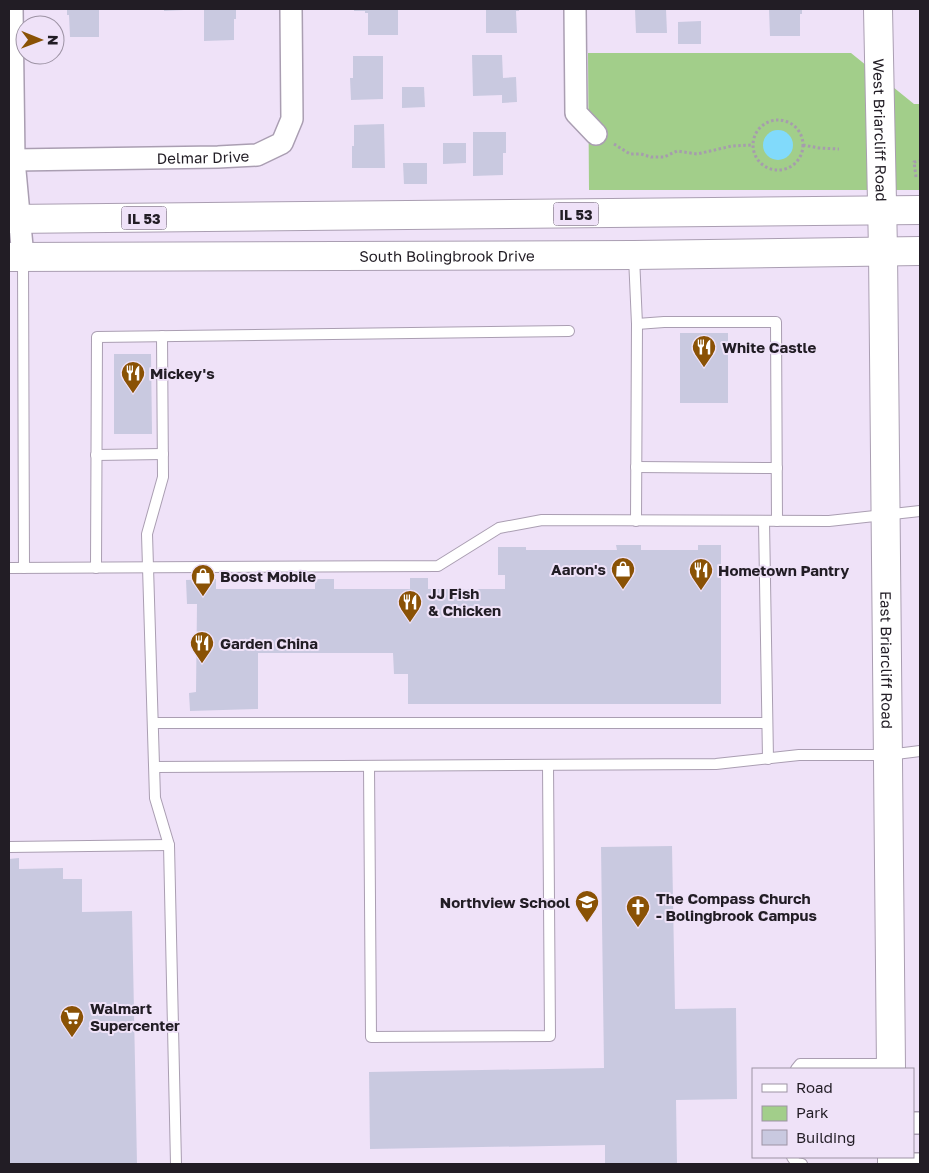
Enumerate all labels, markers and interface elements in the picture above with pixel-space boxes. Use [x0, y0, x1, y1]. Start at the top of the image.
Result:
north arrow [15, 15, 65, 65]
text: N [45, 35, 62, 46]
street label: West Briarcliff Road [870, 58, 891, 202]
street label: Delmar Drive [157, 146, 250, 167]
road number: IL 53 [554, 202, 598, 225]
road number: IL 53 [122, 207, 166, 230]
street label: South Bolingbrook Drive [359, 246, 535, 265]
restaurant icon: White Castle [691, 334, 717, 368]
place label: White Castle [722, 338, 816, 356]
restaurant icon: Mickey's [120, 360, 146, 394]
place label: Mickey's [150, 364, 215, 382]
shop icon: Aaron's [610, 556, 636, 590]
restaurant icon: Hometown Pantry [688, 557, 714, 591]
place label: Aaron's [551, 560, 606, 578]
place label: Hometown Pantry [718, 561, 849, 579]
shop icon: Boost Mobile [190, 563, 216, 597]
place label: Boost Mobile [220, 567, 316, 585]
place label: JJ Fish & Chicken [428, 584, 501, 619]
restaurant icon: JJ Fish & Chicken [397, 589, 423, 623]
street label: East Briarcliff Road [877, 591, 897, 729]
restaurant icon: Garden China [189, 630, 215, 664]
place label: Garden China [220, 634, 318, 652]
school or university icon: Northview School [574, 889, 600, 923]
place label: The Compass Church - Bolingbrook Campus [656, 889, 817, 924]
place label: Northview School [440, 893, 570, 911]
church icon: The Compass Church - Bolingbrook Campus [625, 894, 651, 928]
place label: Walmart Supercenter [90, 999, 180, 1034]
supermarket icon: Walmart Supercenter [59, 1004, 85, 1038]
legend [752, 1068, 914, 1158]
text: Road [796, 1078, 833, 1096]
text: Park [796, 1103, 829, 1121]
text: Building [796, 1128, 856, 1146]

